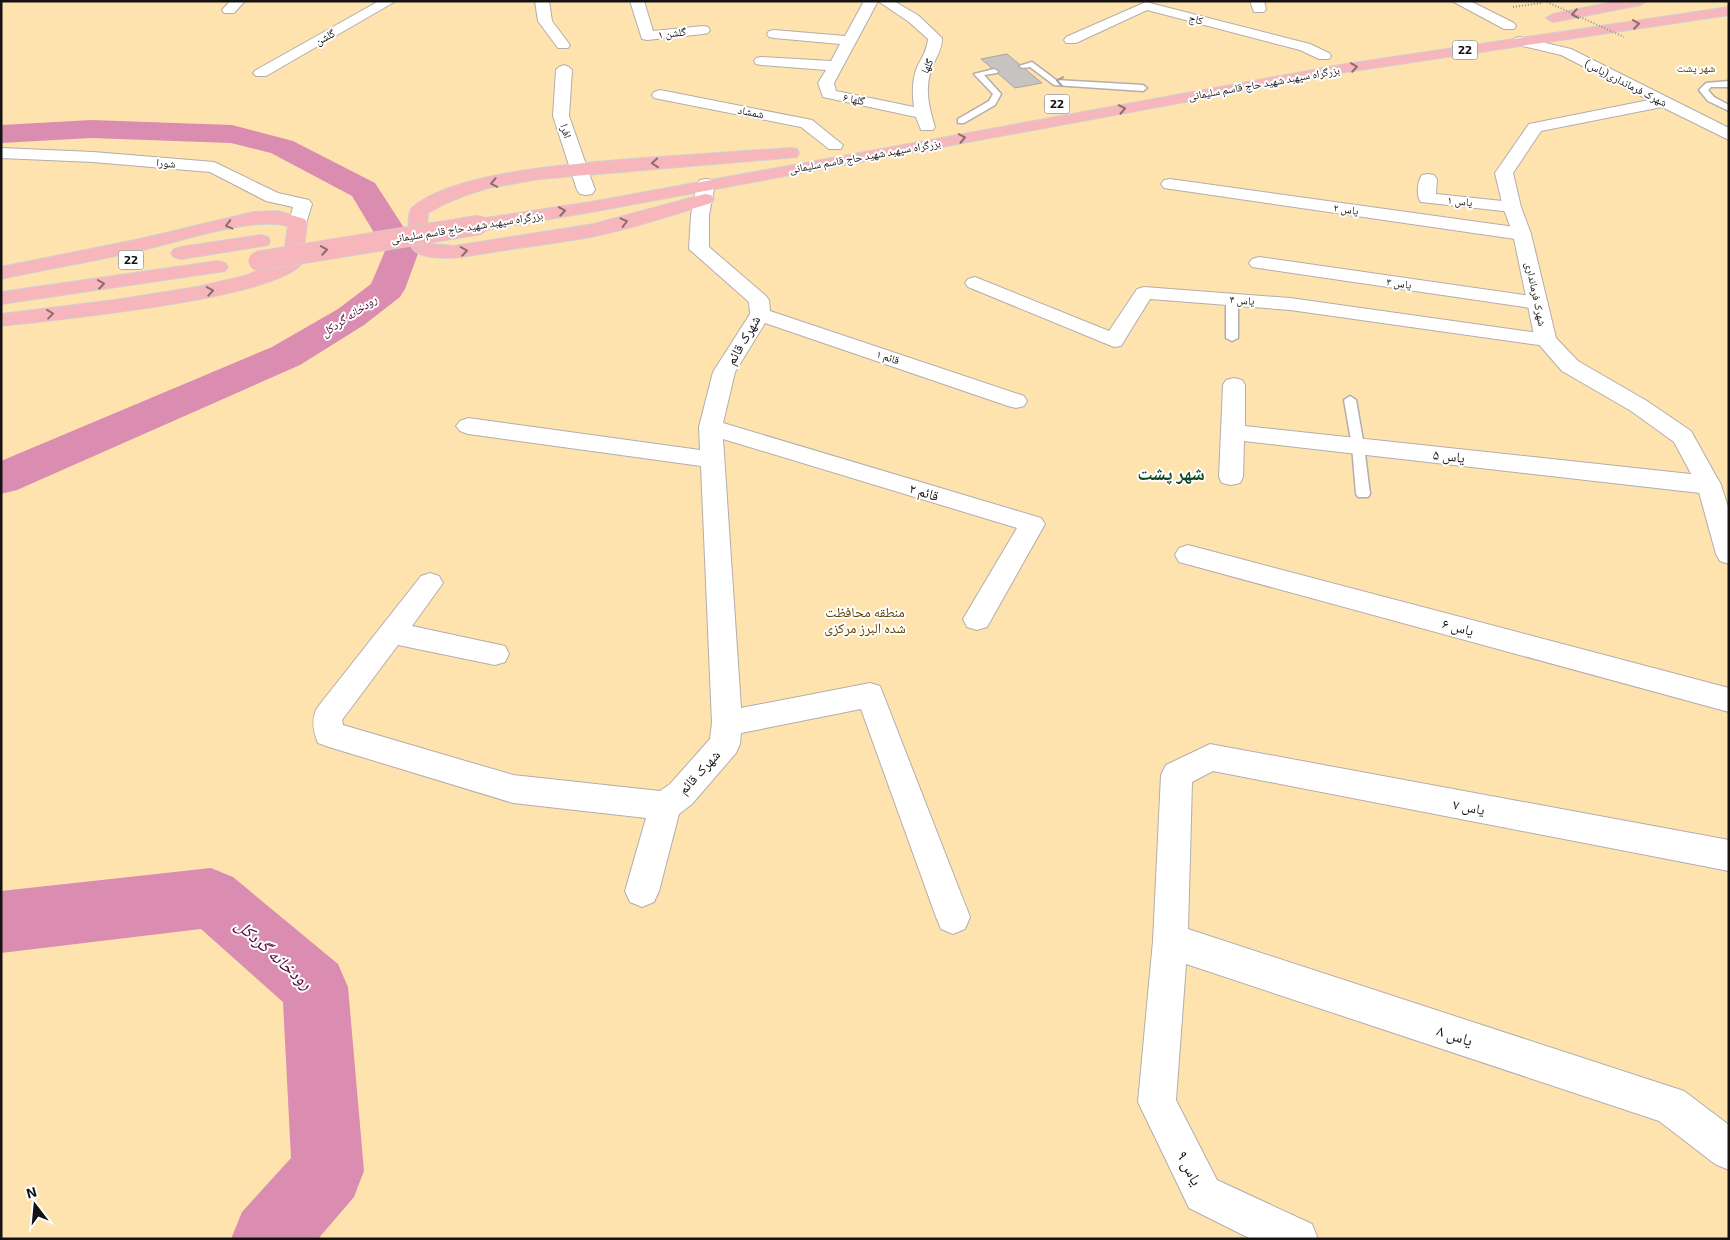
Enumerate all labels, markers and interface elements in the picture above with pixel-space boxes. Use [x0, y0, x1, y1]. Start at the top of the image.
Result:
one-way arrow [1570, 8, 1579, 18]
street label: کاج [1187, 10, 1205, 28]
one-way arrow [1632, 19, 1640, 30]
street label: گلشن ۱ [657, 24, 687, 42]
street label: گلشن [312, 26, 338, 48]
road number: 22 [1452, 40, 1478, 60]
street label: گلها [918, 56, 936, 75]
street label: شهرک فرمانداری(یاس) [1582, 56, 1670, 110]
park label: شهر پشت [1677, 61, 1715, 75]
street label: بزرگراه سپهبد شهید حاج قاسم سلیمانی [1187, 63, 1341, 104]
one-way arrow [1350, 63, 1358, 73]
one-way arrow [1055, 76, 1064, 87]
street label: گلها ۶ [842, 90, 866, 107]
road number: 22 [1044, 95, 1070, 114]
street label: شمشاد [737, 103, 765, 120]
one-way arrow [1118, 104, 1127, 114]
street label: افرا [558, 122, 575, 140]
one-way arrow [958, 134, 967, 144]
street label: بزرگراه سپهبد شهید حاج قاسم سلیمانی [788, 136, 942, 177]
street label: شورا [156, 155, 176, 170]
one-way arrow [651, 157, 659, 168]
one-way arrow [490, 177, 499, 187]
street label: یاس ۱ [1447, 193, 1474, 209]
street label: یاس ۲ [1333, 200, 1360, 218]
one-way arrow [557, 207, 566, 217]
street label: بزرگراه سپهبد شهید حاج قاسم سلیمانی [390, 208, 544, 247]
one-way arrow [620, 217, 629, 228]
one-way arrow [225, 219, 233, 229]
one-way arrow [319, 246, 328, 256]
one-way arrow [460, 246, 469, 256]
road number: 22 [118, 250, 144, 270]
street label: شهرک فرمانداری [1522, 261, 1550, 327]
street label: یاس ۳ [1386, 274, 1413, 292]
one-way arrow [97, 279, 106, 289]
one-way arrow [206, 286, 215, 296]
water label: رودخانه گردکل [318, 291, 380, 341]
street label: یاس ۴ [1229, 292, 1256, 308]
one-way arrow [46, 309, 54, 320]
street label: شهرک قائم [722, 312, 765, 368]
street label: قائم ۱ [874, 347, 902, 369]
street label: یاس ۵ [1432, 445, 1466, 467]
district label: شهر پشت [1137, 461, 1205, 485]
street label: قائم ۲ [907, 479, 941, 506]
park label: منطقه محافظت شده البرز مرکزی [824, 603, 906, 637]
street label: یاس ۶ [1440, 614, 1476, 640]
street label: شهرک قائم [674, 746, 725, 799]
street label: یاس ۷ [1452, 795, 1487, 819]
water label: رودخانه گردکل [231, 913, 318, 994]
street label: یاس ۸ [1434, 1020, 1475, 1051]
street label: یاس ۹ [1172, 1147, 1207, 1189]
north arrow [10, 1180, 60, 1230]
text: N [24, 1182, 38, 1202]

